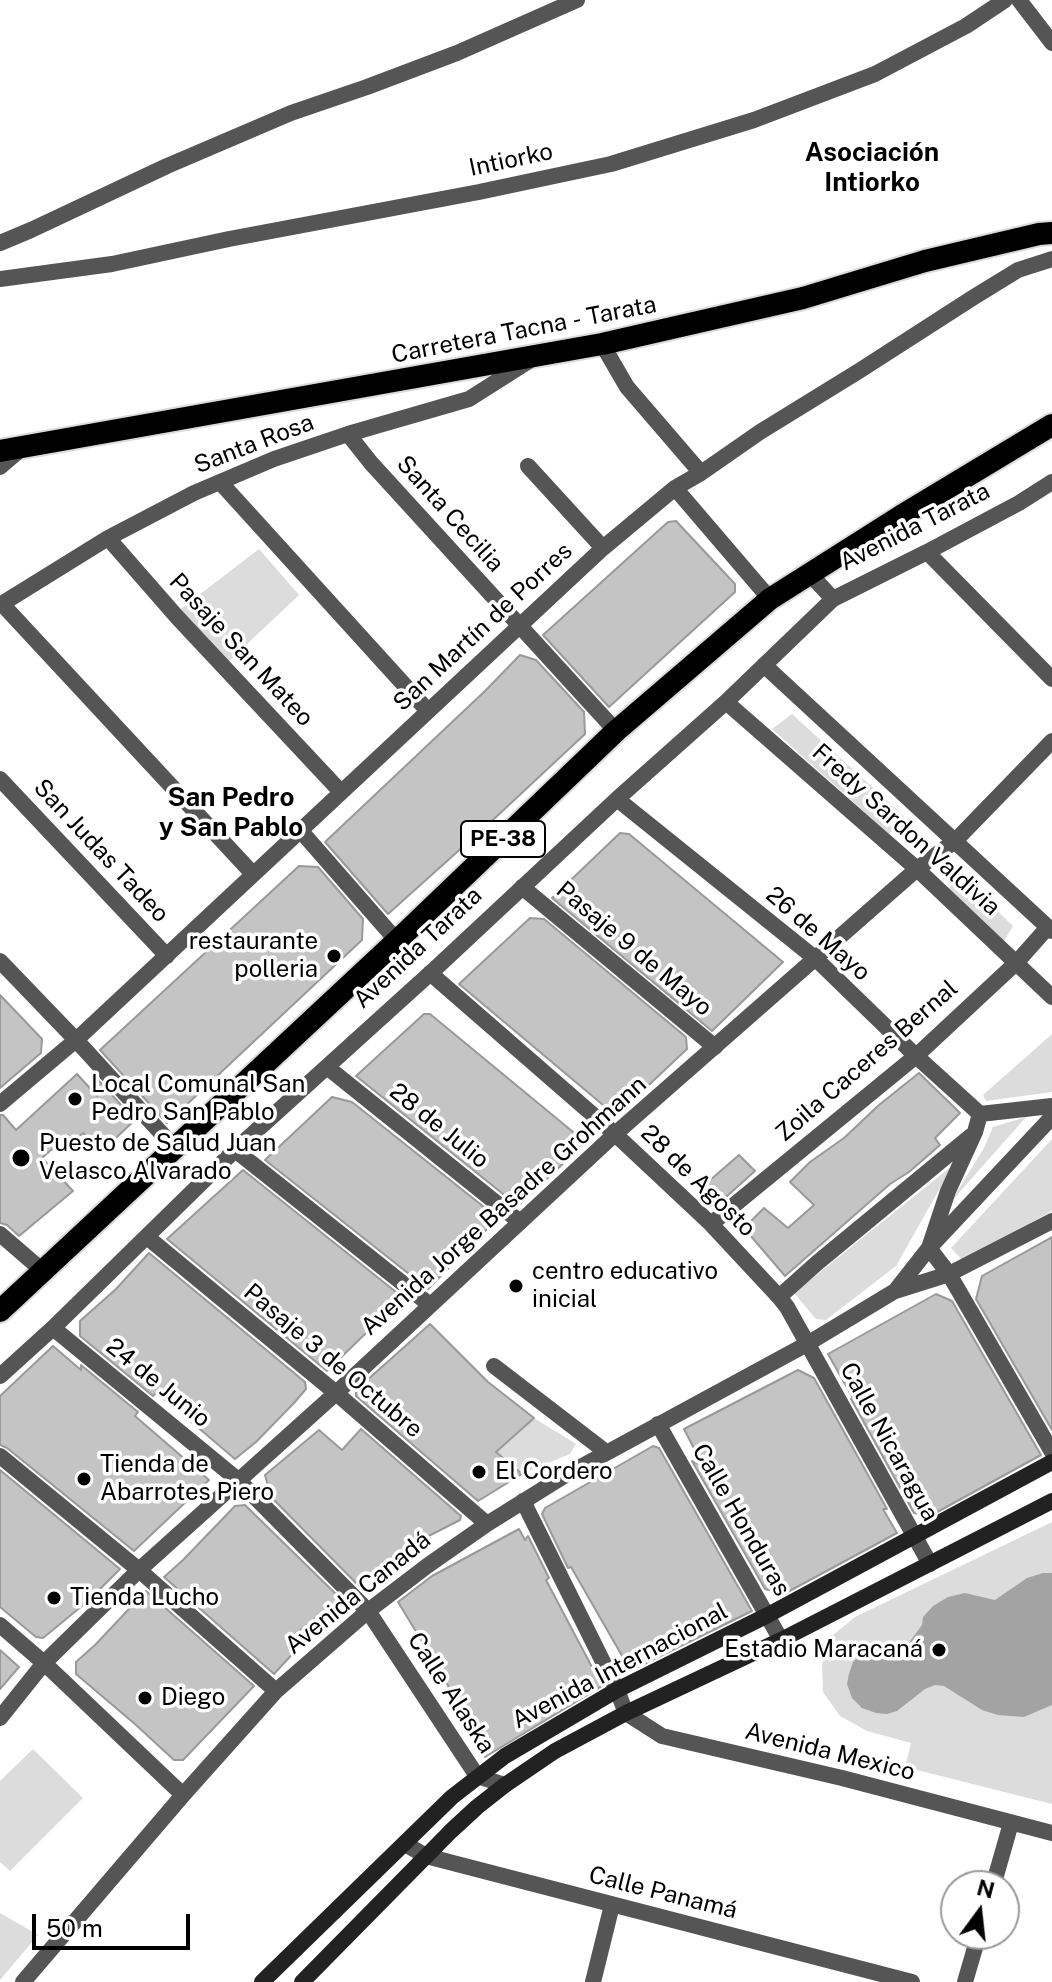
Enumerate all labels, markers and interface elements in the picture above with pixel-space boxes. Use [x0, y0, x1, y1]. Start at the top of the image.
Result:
street label: Intiorko [467, 137, 555, 183]
district label: Asociación Intiorko [805, 137, 939, 198]
street label: Carretera Tacna - Tarata [389, 290, 659, 370]
street label: Santa Rosa [190, 408, 318, 480]
street label: Santa Cecilia [390, 450, 510, 578]
street label: Avenida Tarata [835, 477, 995, 577]
street label: San Martín de Porres [388, 537, 578, 717]
street label: Pasaje San Mateo [163, 568, 319, 732]
street label: Fredy Sardon Valdivia [806, 738, 1006, 922]
street label: San Judas Tadeo [27, 773, 175, 929]
district label: San Pedro y San Pablo [159, 782, 303, 844]
road number: PE-38 [461, 821, 545, 857]
street label: Pasaje 9 de Mayo [550, 876, 718, 1022]
street label: Avenida Tarata [348, 881, 488, 1015]
street label: 26 de Mayo [760, 881, 876, 987]
place label: restaurante polleria [189, 928, 318, 984]
marker: restaurante polleria [325, 947, 343, 965]
street label: Zoila Caceres Bernal [770, 974, 964, 1148]
street label: Avenida Jorge Basadre Grohmann [355, 1070, 653, 1342]
place label: Local Comunal San Pedro San Pablo [91, 1071, 305, 1127]
street label: 28 de Julio [384, 1077, 494, 1175]
marker: Local Comunal San Pedro San Pablo [66, 1090, 84, 1108]
street label: 28 de Agosto [635, 1119, 761, 1243]
place label: Puesto de Salud Juan Velasco Alvarado [39, 1130, 276, 1186]
marker: Puesto de Salud Juan Velasco Alvarado [10, 1147, 32, 1169]
place label: centro educativo inicial [532, 1258, 718, 1314]
marker: centro educativo inicial [507, 1277, 525, 1295]
street label: Pasaje 3 de Octubre [238, 1278, 428, 1444]
street label: 24 de Junio [100, 1332, 216, 1434]
street label: Calle Nicaragua [834, 1358, 944, 1526]
street label: Calle Honduras [686, 1439, 796, 1601]
place label: Tienda de Abarrotes Piero [100, 1451, 274, 1507]
place label: El Cordero [495, 1458, 613, 1486]
marker: El Cordero [470, 1463, 488, 1481]
marker: Tienda de Abarrotes Piero [75, 1470, 93, 1488]
street label: Avenida Canadá [280, 1526, 436, 1660]
place label: Tienda Lucho [70, 1584, 219, 1612]
marker: Tienda Lucho [45, 1589, 63, 1607]
street label: Avenida Internacional [507, 1597, 733, 1735]
street label: Calle Alaska [401, 1627, 501, 1759]
place label: Estadio Maracaná [724, 1636, 923, 1664]
marker: Estadio Maracaná [930, 1641, 948, 1659]
place label: Diego [161, 1684, 225, 1712]
marker: Diego [136, 1689, 154, 1707]
street label: Avenida Mexico [742, 1717, 918, 1787]
street label: Calle Panamá [586, 1861, 740, 1925]
north arrow [940, 1870, 1020, 1950]
text: N [974, 1874, 997, 1904]
scale bar [36, 1898, 194, 1948]
text: 50 m [46, 1914, 103, 1942]

